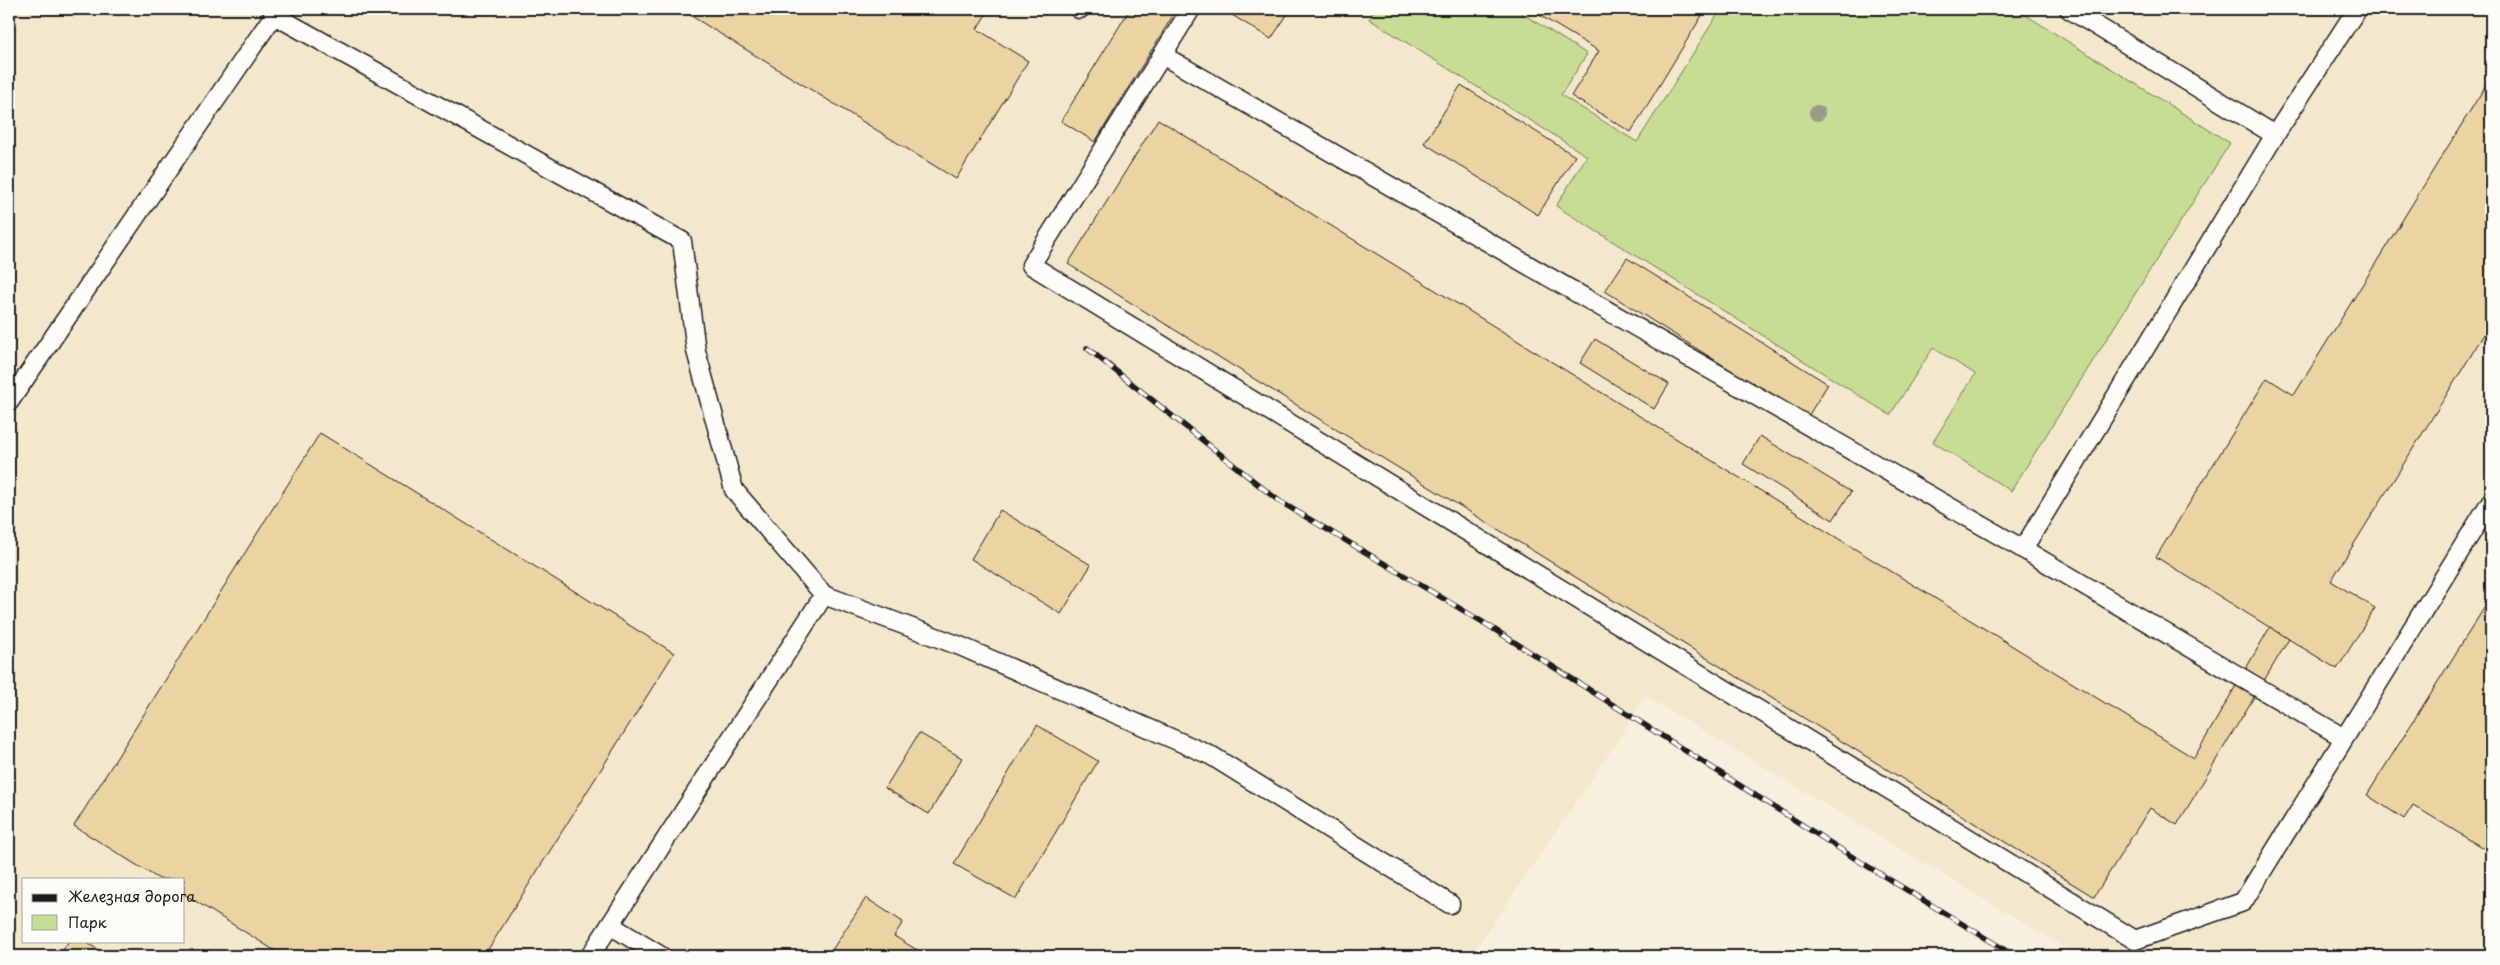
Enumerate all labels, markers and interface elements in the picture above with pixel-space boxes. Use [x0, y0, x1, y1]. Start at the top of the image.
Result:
legend [22, 878, 185, 942]
text: Железная дорога [68, 884, 196, 907]
text: Парк [68, 910, 107, 933]

